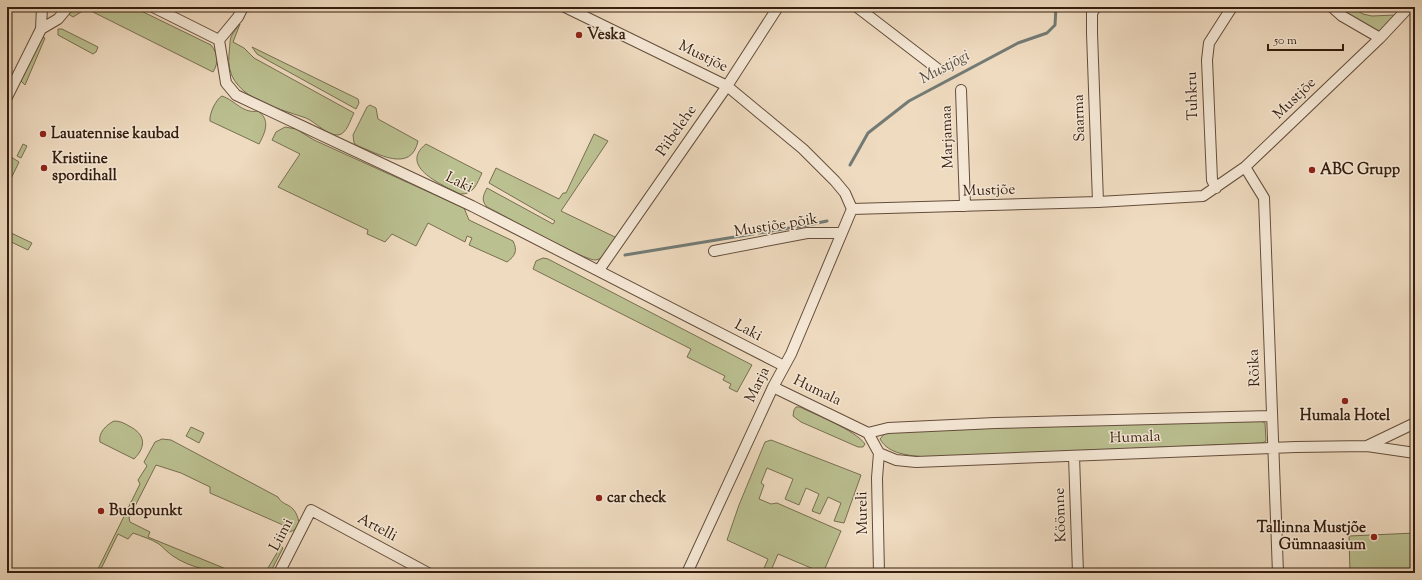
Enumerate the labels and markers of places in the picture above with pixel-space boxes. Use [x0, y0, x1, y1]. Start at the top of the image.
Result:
place label: Veska [587, 25, 626, 46]
marker: Veska [574, 30, 584, 40]
place label: Lauatennise kaubad [51, 124, 180, 145]
marker: Lauatennise kaubad [38, 129, 48, 139]
place label: Kristiine spordihall [52, 149, 118, 187]
place label: ABC Grupp [1320, 160, 1401, 181]
marker: Kristiine spordihall [39, 163, 49, 173]
marker: ABC Grupp [1307, 165, 1317, 175]
marker: Humala Hotel [1340, 396, 1350, 406]
place label: Humala Hotel [1300, 406, 1391, 427]
place label: car check [607, 488, 667, 509]
marker: car check [594, 493, 604, 503]
place label: Budopunkt [109, 501, 183, 522]
marker: Budopunkt [96, 506, 106, 516]
place label: Tallinna Mustjõe Gümnaasium [1257, 518, 1367, 556]
marker: Tallinna Mustjõe Gümnaasium [1369, 532, 1379, 542]

